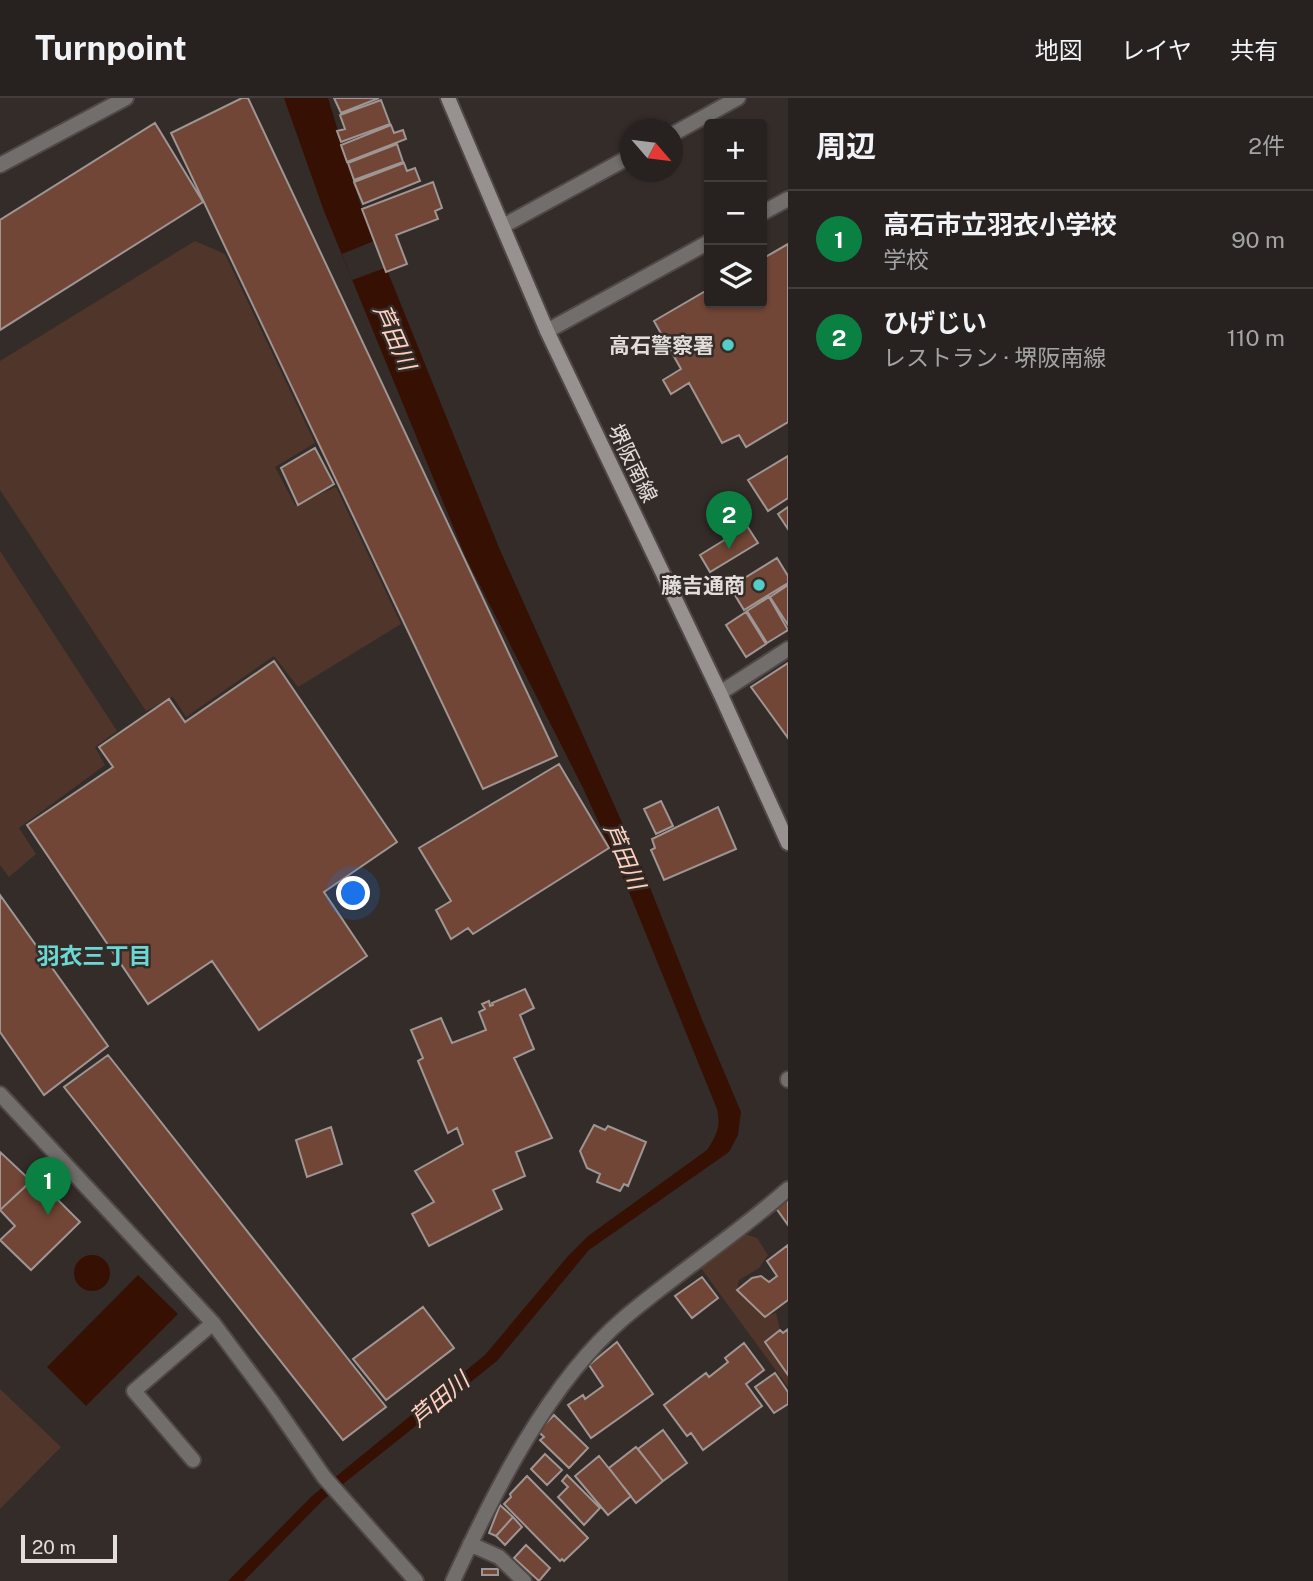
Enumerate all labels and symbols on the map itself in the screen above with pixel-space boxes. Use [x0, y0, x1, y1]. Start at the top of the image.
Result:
north arrow [620, 119, 683, 182]
water label: 芦田川 [369, 300, 423, 377]
place label: 高石警察署 [609, 333, 714, 358]
marker: 高石警察署 [720, 337, 736, 353]
street label: 堺阪南線 [603, 420, 663, 506]
pin: 2 [706, 491, 752, 549]
place label: 藤吉通商 [661, 573, 745, 598]
marker: 藤吉通商 [751, 577, 767, 593]
water label: 芦田川 [599, 819, 652, 896]
your location [336, 876, 370, 910]
district label: 羽衣三丁目 [37, 942, 152, 969]
pin: 1 [25, 1157, 71, 1215]
water label: 芦田川 [404, 1365, 476, 1432]
scale bar [21, 1532, 117, 1564]

